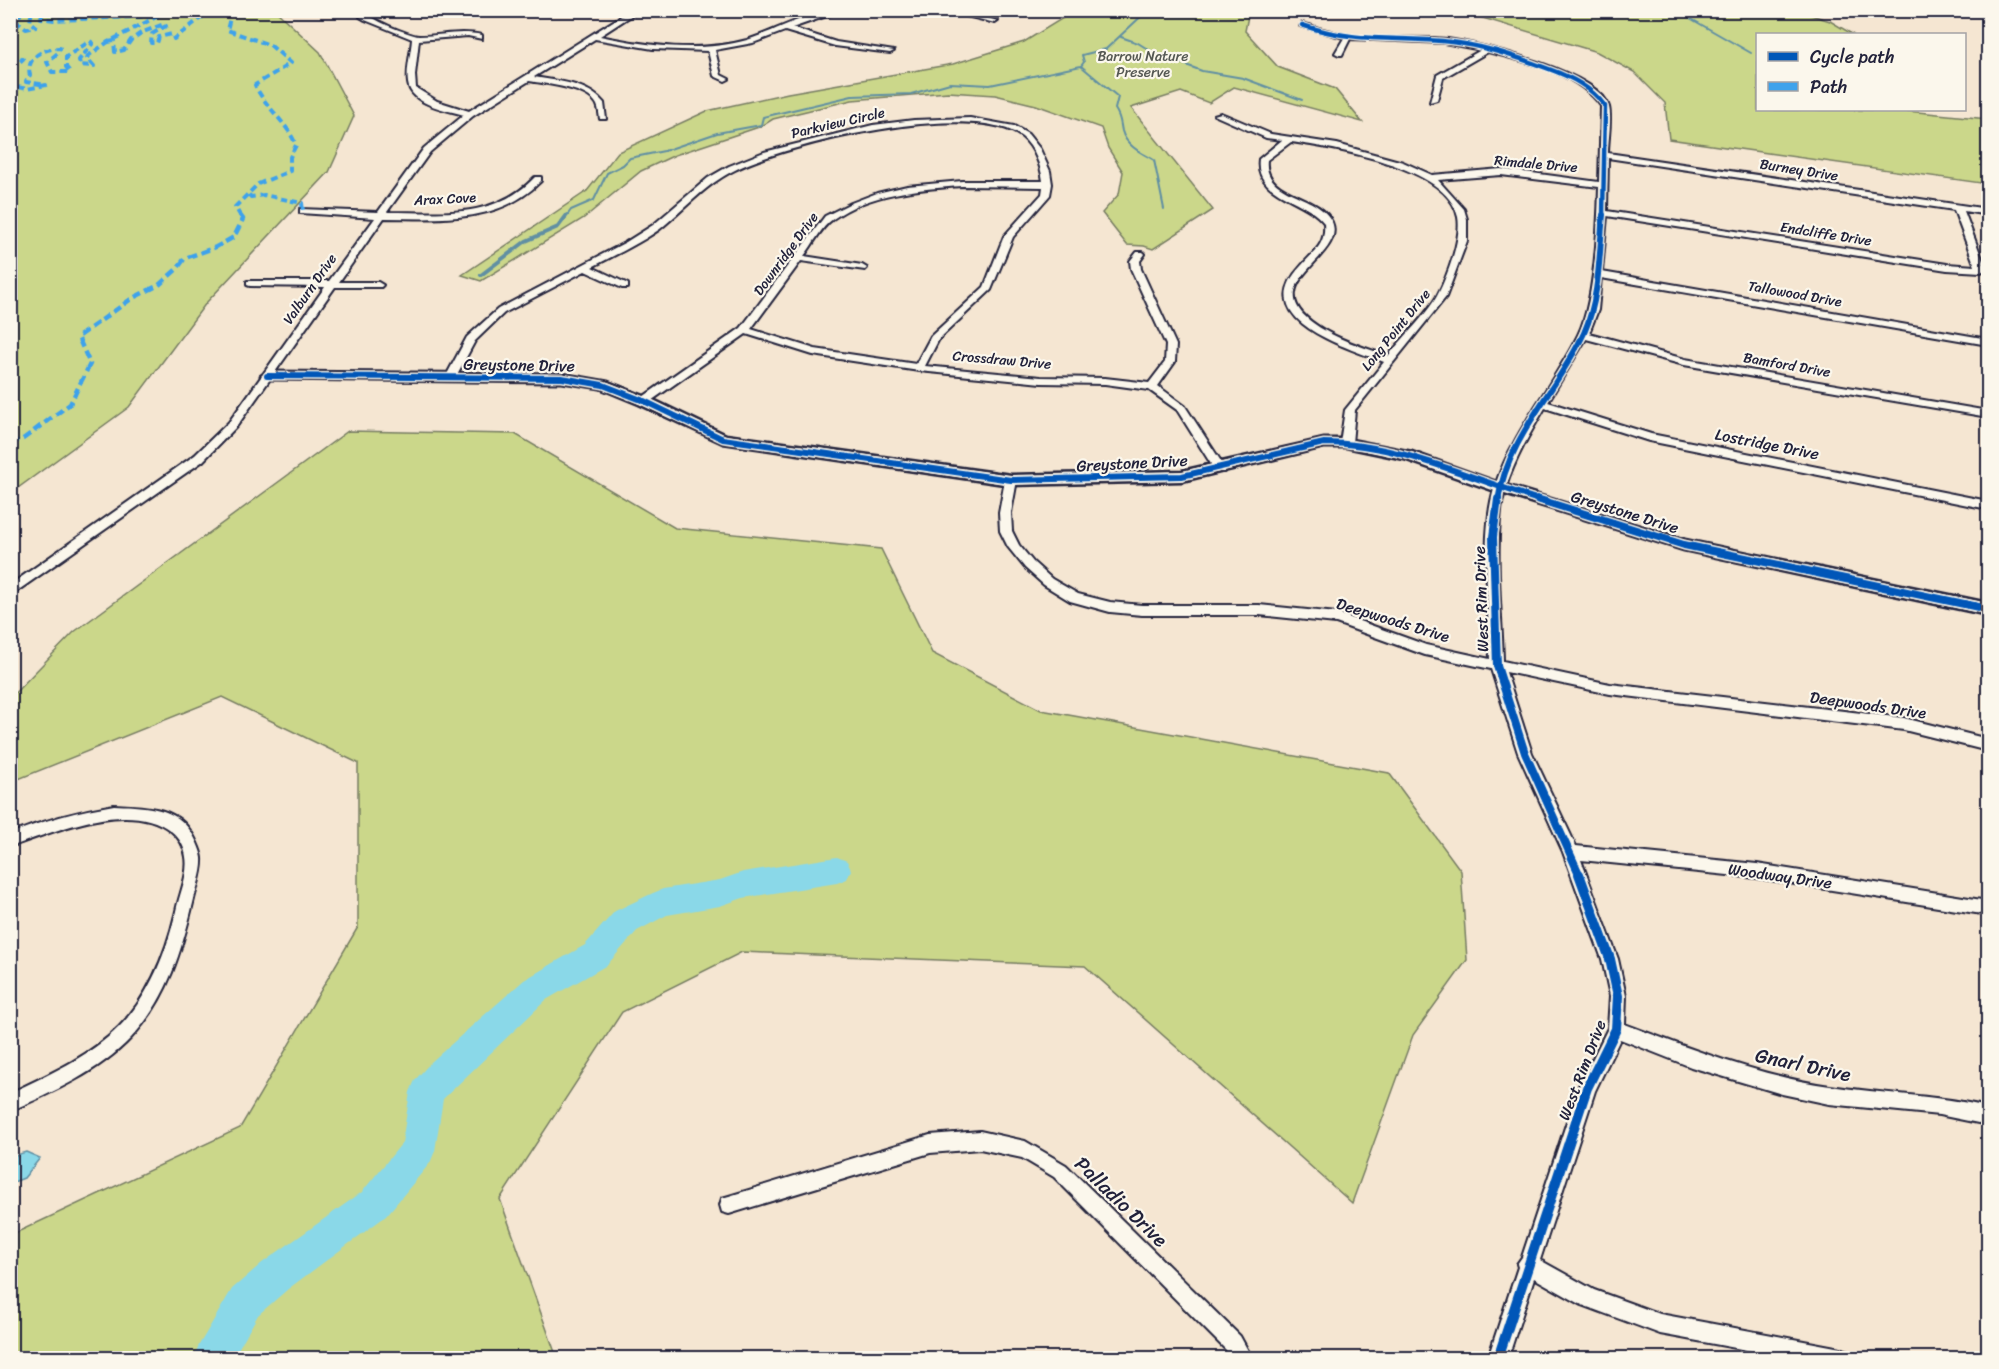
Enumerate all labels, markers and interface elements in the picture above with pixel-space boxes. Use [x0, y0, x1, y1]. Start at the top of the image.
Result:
legend [1756, 33, 1966, 111]
text: Cycle path [1810, 41, 1894, 73]
park label: Barrow Nature Preserve [1097, 44, 1189, 85]
text: Path [1810, 71, 1847, 103]
street label: Parkview Circle [789, 100, 887, 146]
street label: Rimdale Drive [1493, 148, 1579, 180]
street label: Burney Drive [1758, 151, 1840, 189]
street label: Arax Cove [412, 185, 477, 213]
street label: Downridge Drive [747, 207, 825, 301]
street label: Endcliffe Drive [1778, 214, 1874, 254]
street label: Valburn Drive [276, 248, 344, 330]
street label: Tallowood Drive [1746, 273, 1844, 315]
street label: Long Point Drive [1355, 283, 1437, 377]
street label: Crossdraw Drive [952, 343, 1052, 377]
street label: Bamford Drive [1741, 345, 1833, 385]
street label: Greystone Drive [463, 350, 575, 380]
street label: Lostridge Drive [1712, 420, 1822, 468]
street label: Greystone Drive [1076, 446, 1188, 480]
street label: Greystone Drive [1567, 482, 1683, 542]
street label: West Rim Drive [1465, 546, 1497, 652]
street label: Deepwoods Drive [1333, 589, 1454, 651]
street label: Deepwoods Drive [1808, 682, 1928, 728]
street label: Woodway Drive [1726, 854, 1834, 898]
street label: West Rim Drive [1549, 1015, 1615, 1125]
street label: Gnarl Drive [1752, 1038, 1854, 1092]
street label: Palladio Drive [1066, 1148, 1176, 1256]

